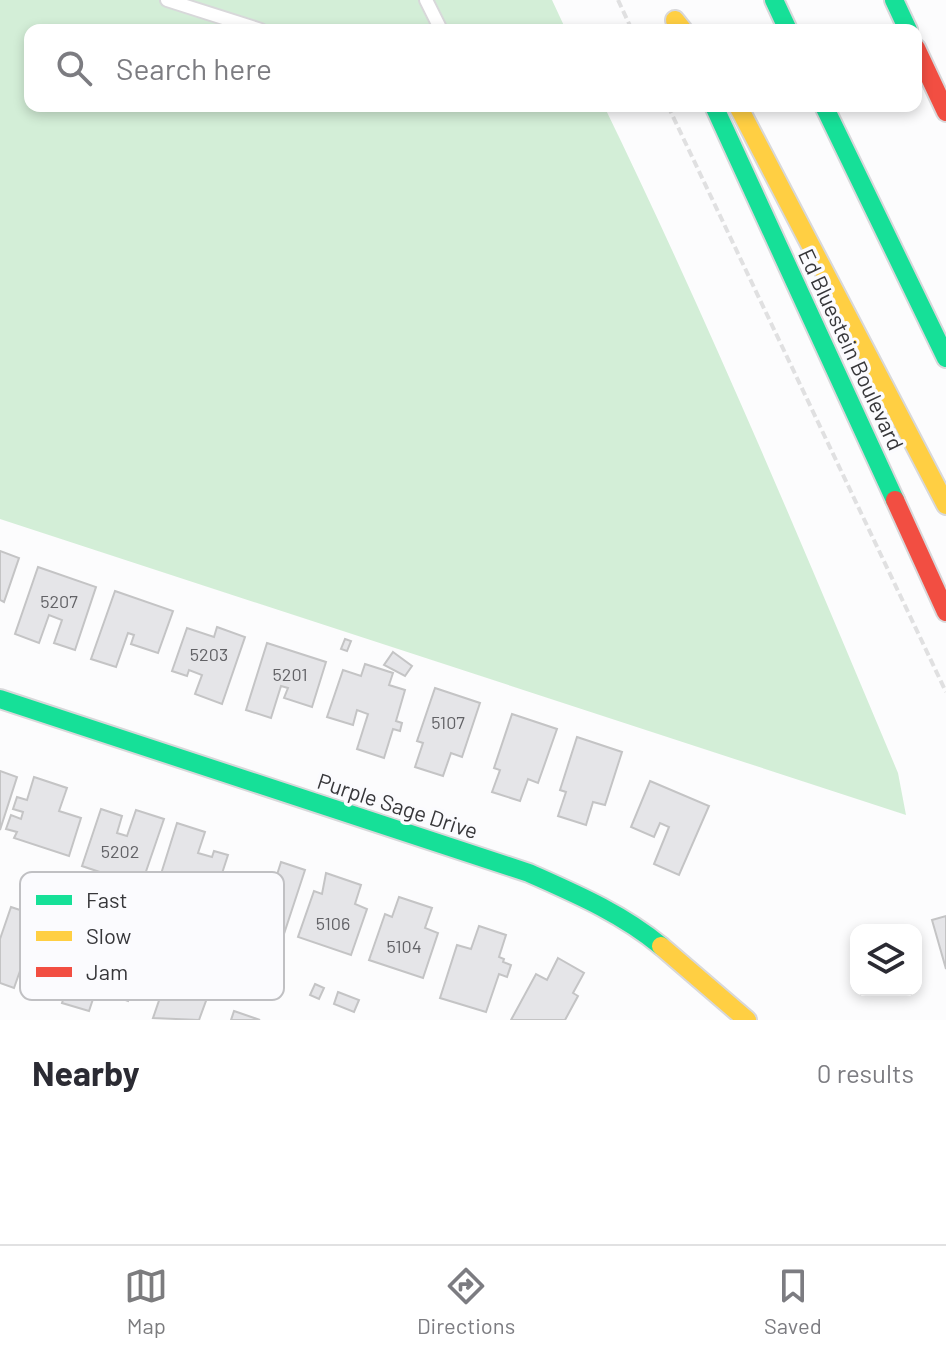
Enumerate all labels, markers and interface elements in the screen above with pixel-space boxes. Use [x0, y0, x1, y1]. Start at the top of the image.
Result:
search box [24, 24, 922, 112]
icon: search [52, 46, 96, 90]
text: Search here [116, 50, 272, 86]
street label: Ed Bluestein Boulevard [794, 244, 910, 454]
house number: 5207 [40, 590, 78, 612]
house number: 5203 [190, 643, 228, 665]
house number: 5201 [273, 663, 307, 685]
house number: 5107 [431, 711, 465, 733]
street label: Purple Sage Drive [315, 767, 481, 843]
house number: 5202 [101, 840, 139, 862]
legend [20, 872, 284, 1000]
text: Fast [86, 886, 128, 912]
house number: 5106 [316, 912, 350, 934]
text: Slow [86, 922, 131, 948]
map controls [850, 924, 922, 996]
button: layers [850, 924, 922, 996]
house number: 5104 [386, 935, 422, 957]
text: Jam [86, 958, 128, 984]
text: Nearby [32, 1052, 140, 1093]
text: 0 results [817, 1057, 914, 1088]
tab: Map [124, 1264, 168, 1338]
tab: Directions [417, 1264, 515, 1338]
tab: Saved [764, 1264, 822, 1338]

